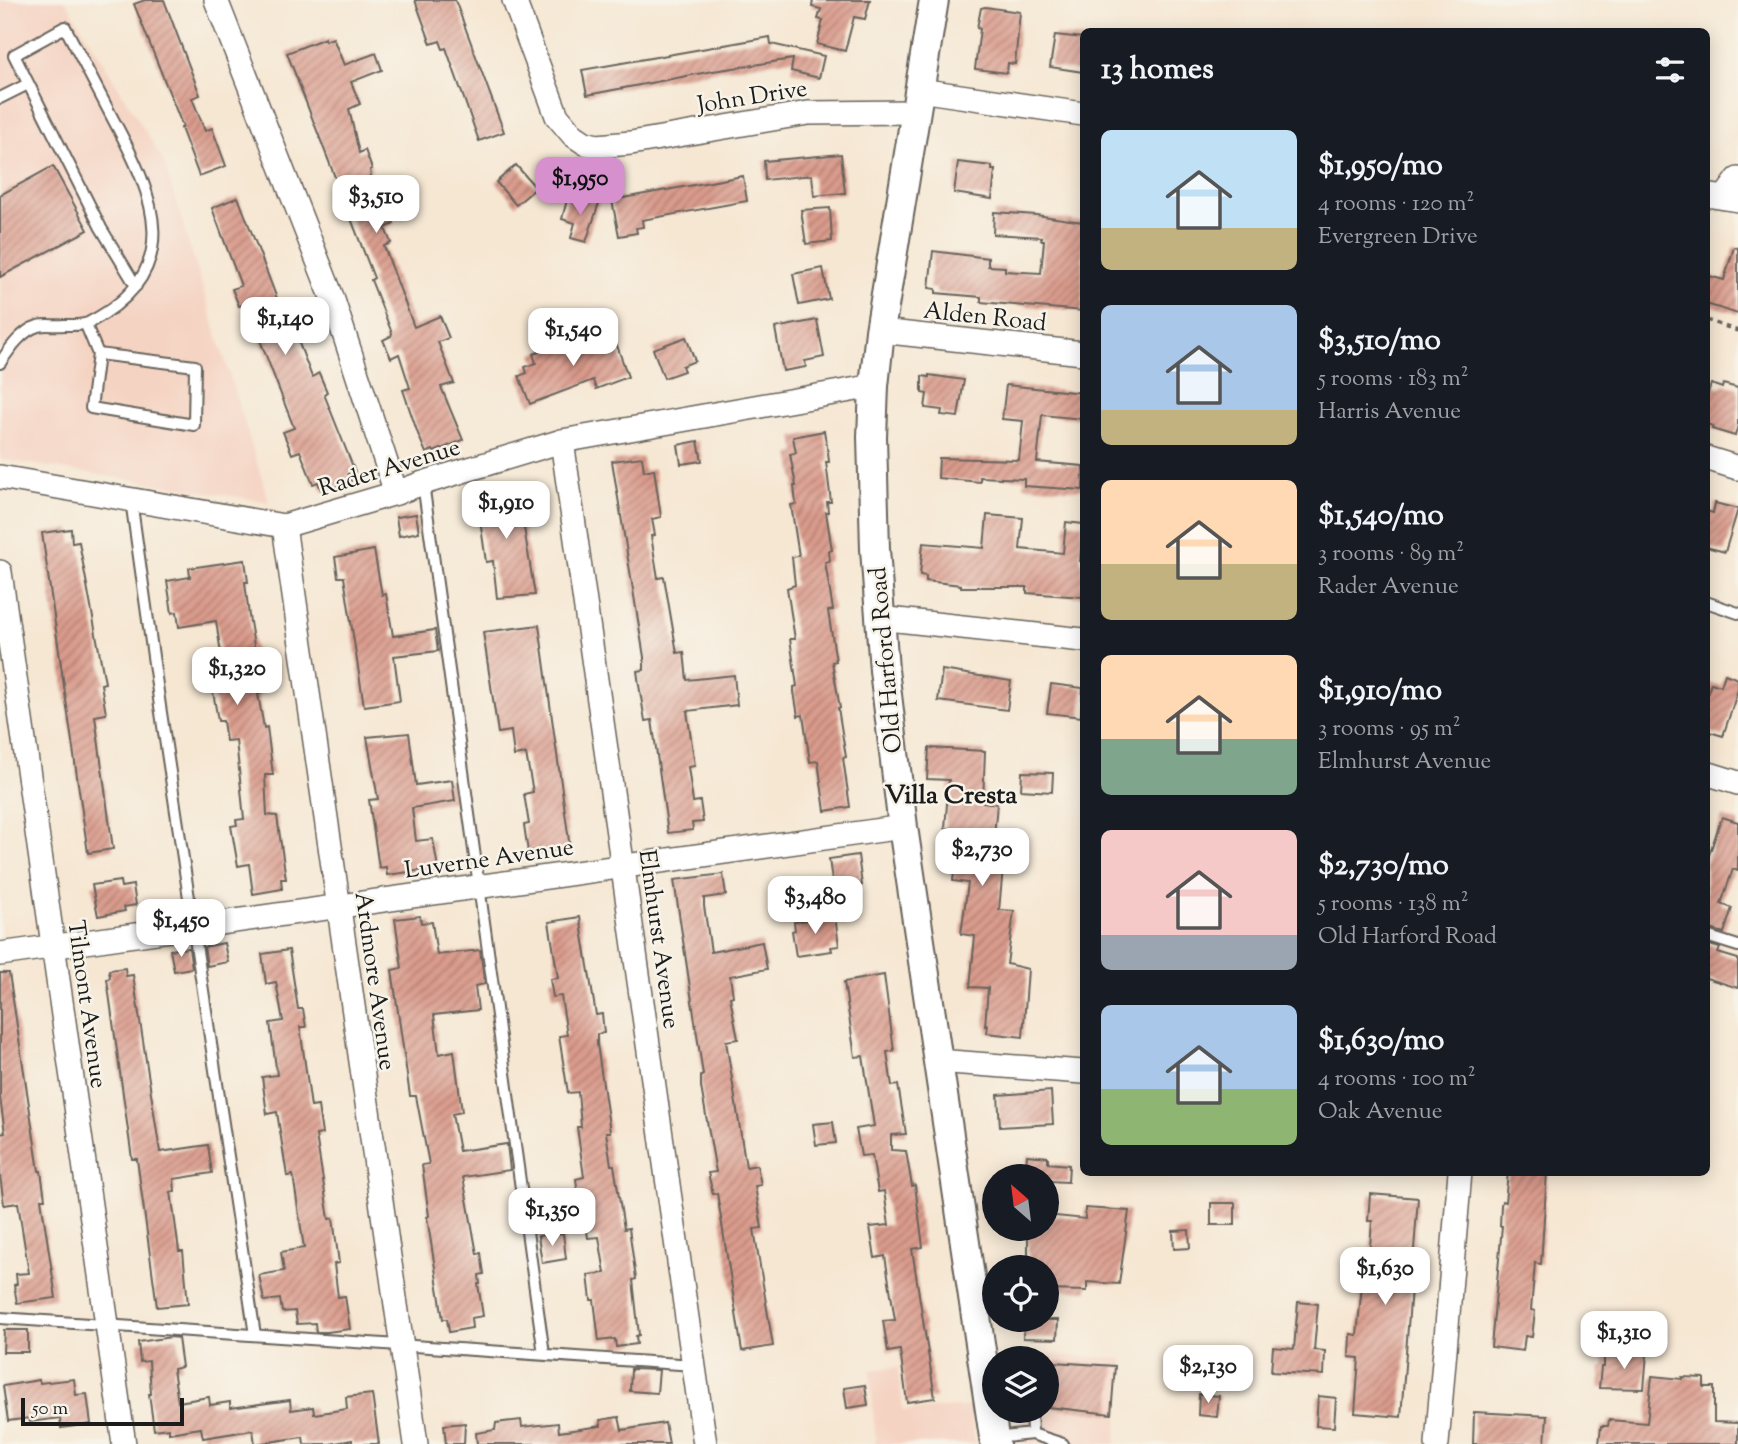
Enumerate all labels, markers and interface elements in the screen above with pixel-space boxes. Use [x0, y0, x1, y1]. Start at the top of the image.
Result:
text: 13 homes [1101, 49, 1214, 92]
icon: filters [1651, 51, 1689, 89]
street label: John Drive [693, 72, 810, 124]
text: $1,950/mo [1318, 145, 1443, 188]
pin: $1,950 [523, 158, 637, 217]
icon: home [1157, 158, 1241, 242]
text: $1,950 [552, 163, 608, 196]
pin: $3,510 [319, 176, 433, 235]
text: $3,510 [348, 181, 404, 214]
text: 4 rooms · 120 m² [1318, 188, 1474, 221]
text: Evergreen Drive [1318, 221, 1478, 254]
street label: Alden Road [922, 295, 1049, 341]
pin: $1,140 [228, 298, 342, 357]
text: $1,140 [256, 303, 314, 336]
pin: $1,540 [516, 308, 630, 368]
text: $1,540 [544, 314, 602, 347]
text: $3,510/mo [1318, 320, 1441, 363]
icon: home [1157, 333, 1241, 417]
text: 5 rooms · 183 m² [1318, 363, 1469, 396]
text: Harris Avenue [1318, 396, 1461, 429]
street label: Rader Avenue [314, 431, 465, 507]
pin: $1,910 [449, 482, 563, 541]
text: $1,910 [478, 487, 534, 520]
text: $1,540/mo [1318, 495, 1444, 538]
icon: home [1157, 508, 1241, 592]
text: 3 rooms · 89 m² [1318, 538, 1464, 571]
street label: Old Harford Road [862, 565, 912, 754]
text: Rader Avenue [1318, 571, 1459, 604]
pin: $1,320 [180, 648, 294, 707]
text: $1,320 [208, 653, 266, 686]
text: $1,910/mo [1318, 670, 1442, 713]
icon: home [1157, 683, 1241, 767]
text: 3 rooms · 95 m² [1318, 713, 1461, 746]
text: Elmhurst Avenue [1318, 746, 1491, 779]
district label: Villa Cresta [885, 778, 1017, 815]
pin: $2,730 [925, 828, 1039, 888]
street label: Luverne Avenue [402, 831, 576, 889]
text: $2,730 [951, 834, 1013, 867]
text: $2,730/mo [1318, 845, 1449, 888]
street label: Elmhurst Avenue [629, 847, 687, 1031]
icon: home [1157, 858, 1241, 942]
pin: $3,480 [758, 876, 872, 936]
text: $3,480 [784, 882, 846, 915]
text: 5 rooms · 138 m² [1318, 888, 1469, 921]
street label: Ardmore Avenue [345, 890, 403, 1073]
pin: $1,450 [124, 900, 238, 959]
text: $1,450 [152, 905, 210, 938]
street label: Tilmont Avenue [57, 918, 115, 1091]
text: Old Harford Road [1318, 921, 1497, 954]
text: $1,630/mo [1318, 1020, 1444, 1063]
icon: home [1157, 1033, 1241, 1117]
text: 4 rooms · 100 m² [1318, 1063, 1476, 1096]
text: Oak Avenue [1318, 1096, 1443, 1129]
north arrow [982, 1164, 1059, 1241]
map controls [982, 1164, 1059, 1423]
pin: $1,350 [495, 1188, 609, 1248]
text: $1,350 [524, 1194, 580, 1227]
pin: $1,630 [1328, 1248, 1442, 1307]
text: $1,630 [1356, 1253, 1414, 1286]
button: locate [982, 1255, 1059, 1332]
pin: $1,310 [1567, 1312, 1681, 1371]
text: $1,310 [1597, 1317, 1651, 1350]
button: layers [982, 1346, 1059, 1423]
pin: $2,130 [1151, 1346, 1265, 1405]
text: $2,130 [1179, 1351, 1237, 1384]
scale bar [21, 1395, 184, 1427]
text: 50 m [32, 1396, 68, 1423]

